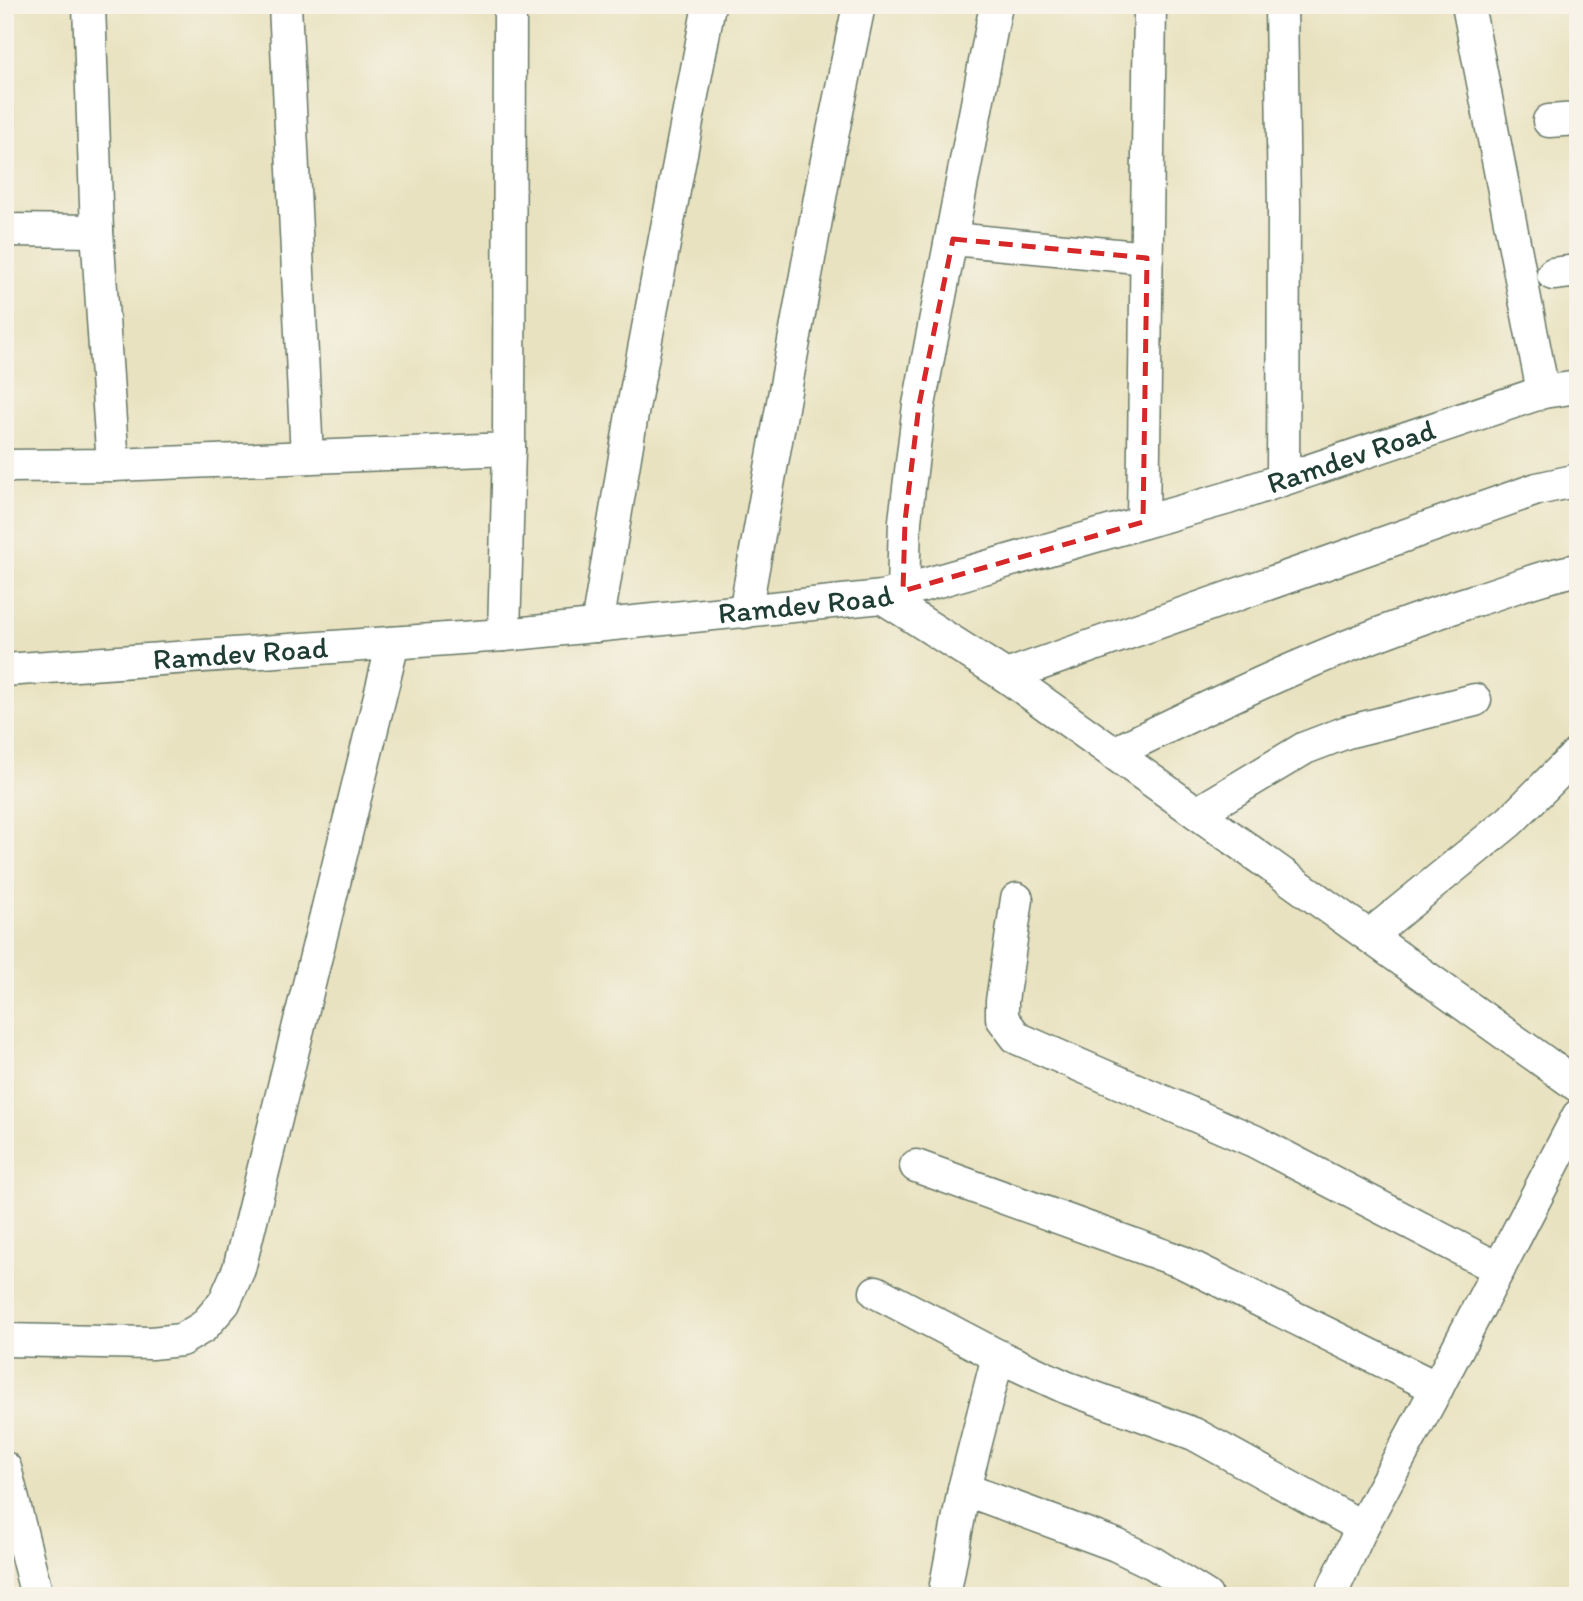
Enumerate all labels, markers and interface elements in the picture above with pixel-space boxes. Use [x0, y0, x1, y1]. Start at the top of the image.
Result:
street label: Ramdev Road [1262, 410, 1441, 502]
street label: Ramdev Road [716, 576, 898, 631]
street label: Ramdev Road [152, 628, 330, 678]

